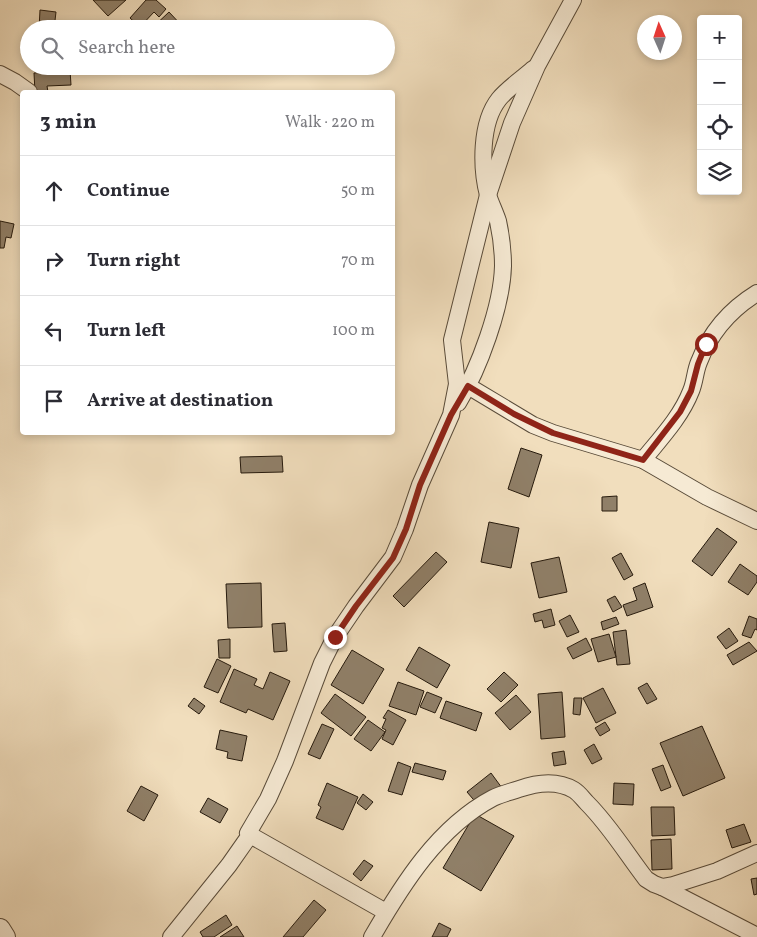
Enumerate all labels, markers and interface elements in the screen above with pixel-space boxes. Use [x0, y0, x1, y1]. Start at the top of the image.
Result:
north arrow [637, 15, 682, 60]
map controls [697, 15, 742, 195]
button: + [697, 15, 742, 60]
search box [20, 20, 395, 75]
icon: search [38, 34, 66, 62]
text: Search here [78, 35, 175, 61]
button: − [697, 60, 742, 105]
button: locate [697, 105, 742, 150]
text: 3 min [40, 108, 96, 137]
text: Walk · 220 m [285, 112, 375, 134]
button: layers [697, 150, 742, 195]
icon: ahead [40, 177, 68, 205]
text: Continue [87, 178, 170, 204]
text: 50 m [341, 180, 375, 202]
icon: right [40, 247, 68, 275]
text: Turn right [87, 248, 180, 274]
text: 70 m [341, 250, 375, 272]
icon: left [40, 317, 68, 345]
text: Turn left [87, 318, 166, 344]
text: 100 m [332, 320, 375, 342]
route start [695, 333, 718, 356]
icon: arrive [40, 387, 68, 415]
text: Arrive at destination [87, 388, 273, 414]
route end [324, 626, 347, 649]

